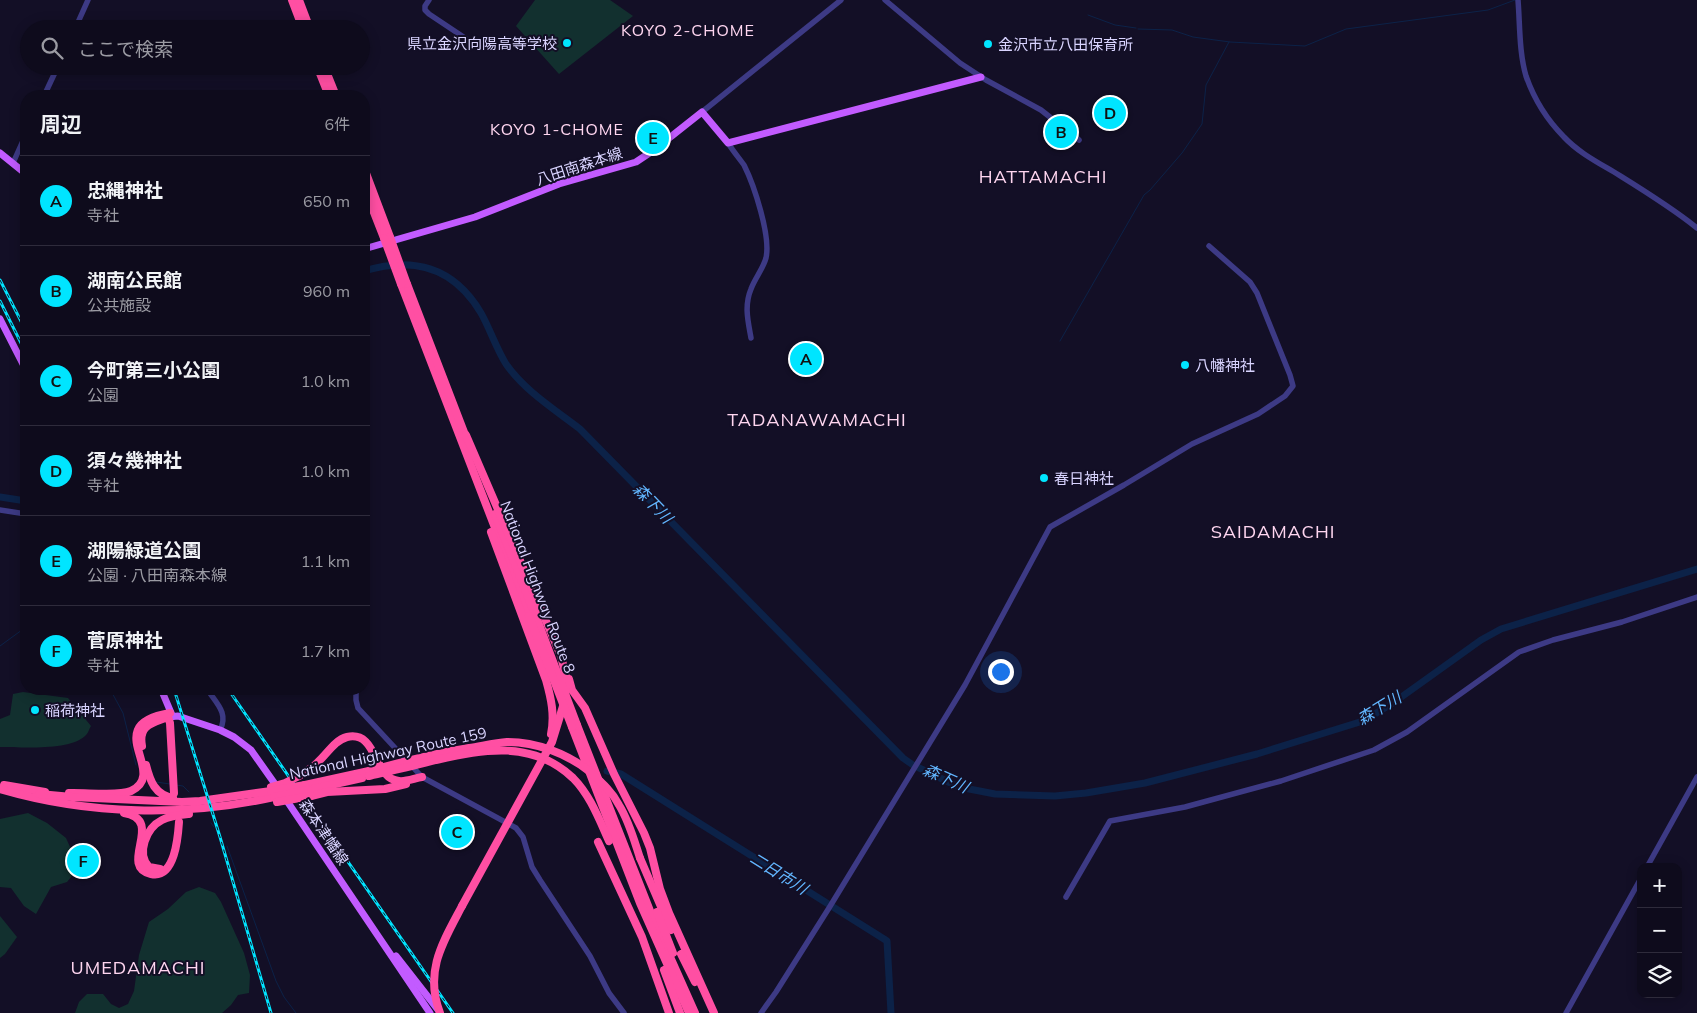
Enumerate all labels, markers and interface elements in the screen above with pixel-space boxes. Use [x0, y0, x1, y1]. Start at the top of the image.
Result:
search box [20, 20, 370, 75]
district label: KOYO 2-CHOME [621, 20, 755, 40]
icon: search [38, 34, 66, 62]
place label: 県立金沢向陽高等学校 [407, 34, 557, 53]
place label: 金沢市立八田保育所 [998, 35, 1133, 54]
text: ここで検索 [78, 37, 173, 61]
marker: 県立金沢向陽高等学校 [561, 37, 573, 49]
marker: 金沢市立八田保育所 [982, 38, 994, 50]
pin: D [1094, 94, 1126, 132]
text: 周辺 [40, 111, 82, 137]
pin: B [1045, 113, 1077, 151]
text: 6件 [324, 114, 350, 134]
district label: KOYO 1-CHOME [490, 119, 624, 139]
pin: E [637, 119, 669, 157]
street label: 八田南森本線 [533, 143, 625, 189]
district label: HATTAMACHI [979, 165, 1107, 188]
text: 忠縄神社 [87, 178, 163, 202]
text: A [50, 191, 62, 211]
text: 650 m [303, 191, 350, 211]
text: 寺社 [87, 205, 119, 225]
text: 湖南公民館 [87, 268, 182, 292]
text: B [50, 281, 62, 301]
text: 960 m [303, 281, 350, 301]
text: 公共施設 [87, 295, 151, 315]
pin: A [790, 340, 822, 378]
place label: 八幡神社 [1195, 356, 1255, 375]
text: 今町第三小公園 [87, 358, 220, 382]
marker: 八幡神社 [1179, 359, 1191, 371]
text: C [51, 371, 61, 391]
text: 1.0 km [301, 371, 350, 391]
text: 公園 [87, 385, 119, 405]
district label: TADANAWAMACHI [727, 408, 907, 431]
text: 須々幾神社 [87, 448, 182, 472]
text: D [50, 461, 62, 481]
text: 1.0 km [301, 461, 350, 481]
place label: 春日神社 [1054, 469, 1114, 488]
marker: 春日神社 [1038, 472, 1050, 484]
text: 寺社 [87, 475, 119, 495]
water label: 森下川 [629, 479, 678, 529]
street label: National Highway Route 8 [496, 498, 580, 676]
district label: SAIDAMACHI [1211, 520, 1335, 543]
text: 湖陽緑道公園 [87, 538, 201, 562]
text: E [51, 551, 61, 571]
text: 1.1 km [301, 551, 350, 571]
text: 公園 · 八田南森本線 [87, 565, 227, 585]
text: 菅原神社 [87, 628, 163, 652]
text: F [51, 641, 61, 661]
text: 1.7 km [301, 641, 350, 661]
text: 寺社 [87, 655, 119, 675]
your location [988, 659, 1014, 685]
water label: 森下川 [1353, 686, 1406, 729]
place label: 稲荷神社 [45, 701, 105, 720]
marker: 稲荷神社 [29, 704, 41, 716]
street label: National Highway Route 159 [288, 723, 488, 783]
water label: 森下川 [920, 759, 974, 798]
street label: 森本津幡線 [295, 796, 353, 868]
pin: C [441, 813, 473, 851]
pin: F [67, 842, 99, 880]
water label: 二日市川 [747, 848, 813, 899]
map controls [1637, 863, 1682, 998]
button: + [1637, 863, 1682, 908]
button: − [1637, 908, 1682, 953]
button: layers [1637, 953, 1682, 998]
district label: UMEDAMACHI [71, 956, 205, 979]

